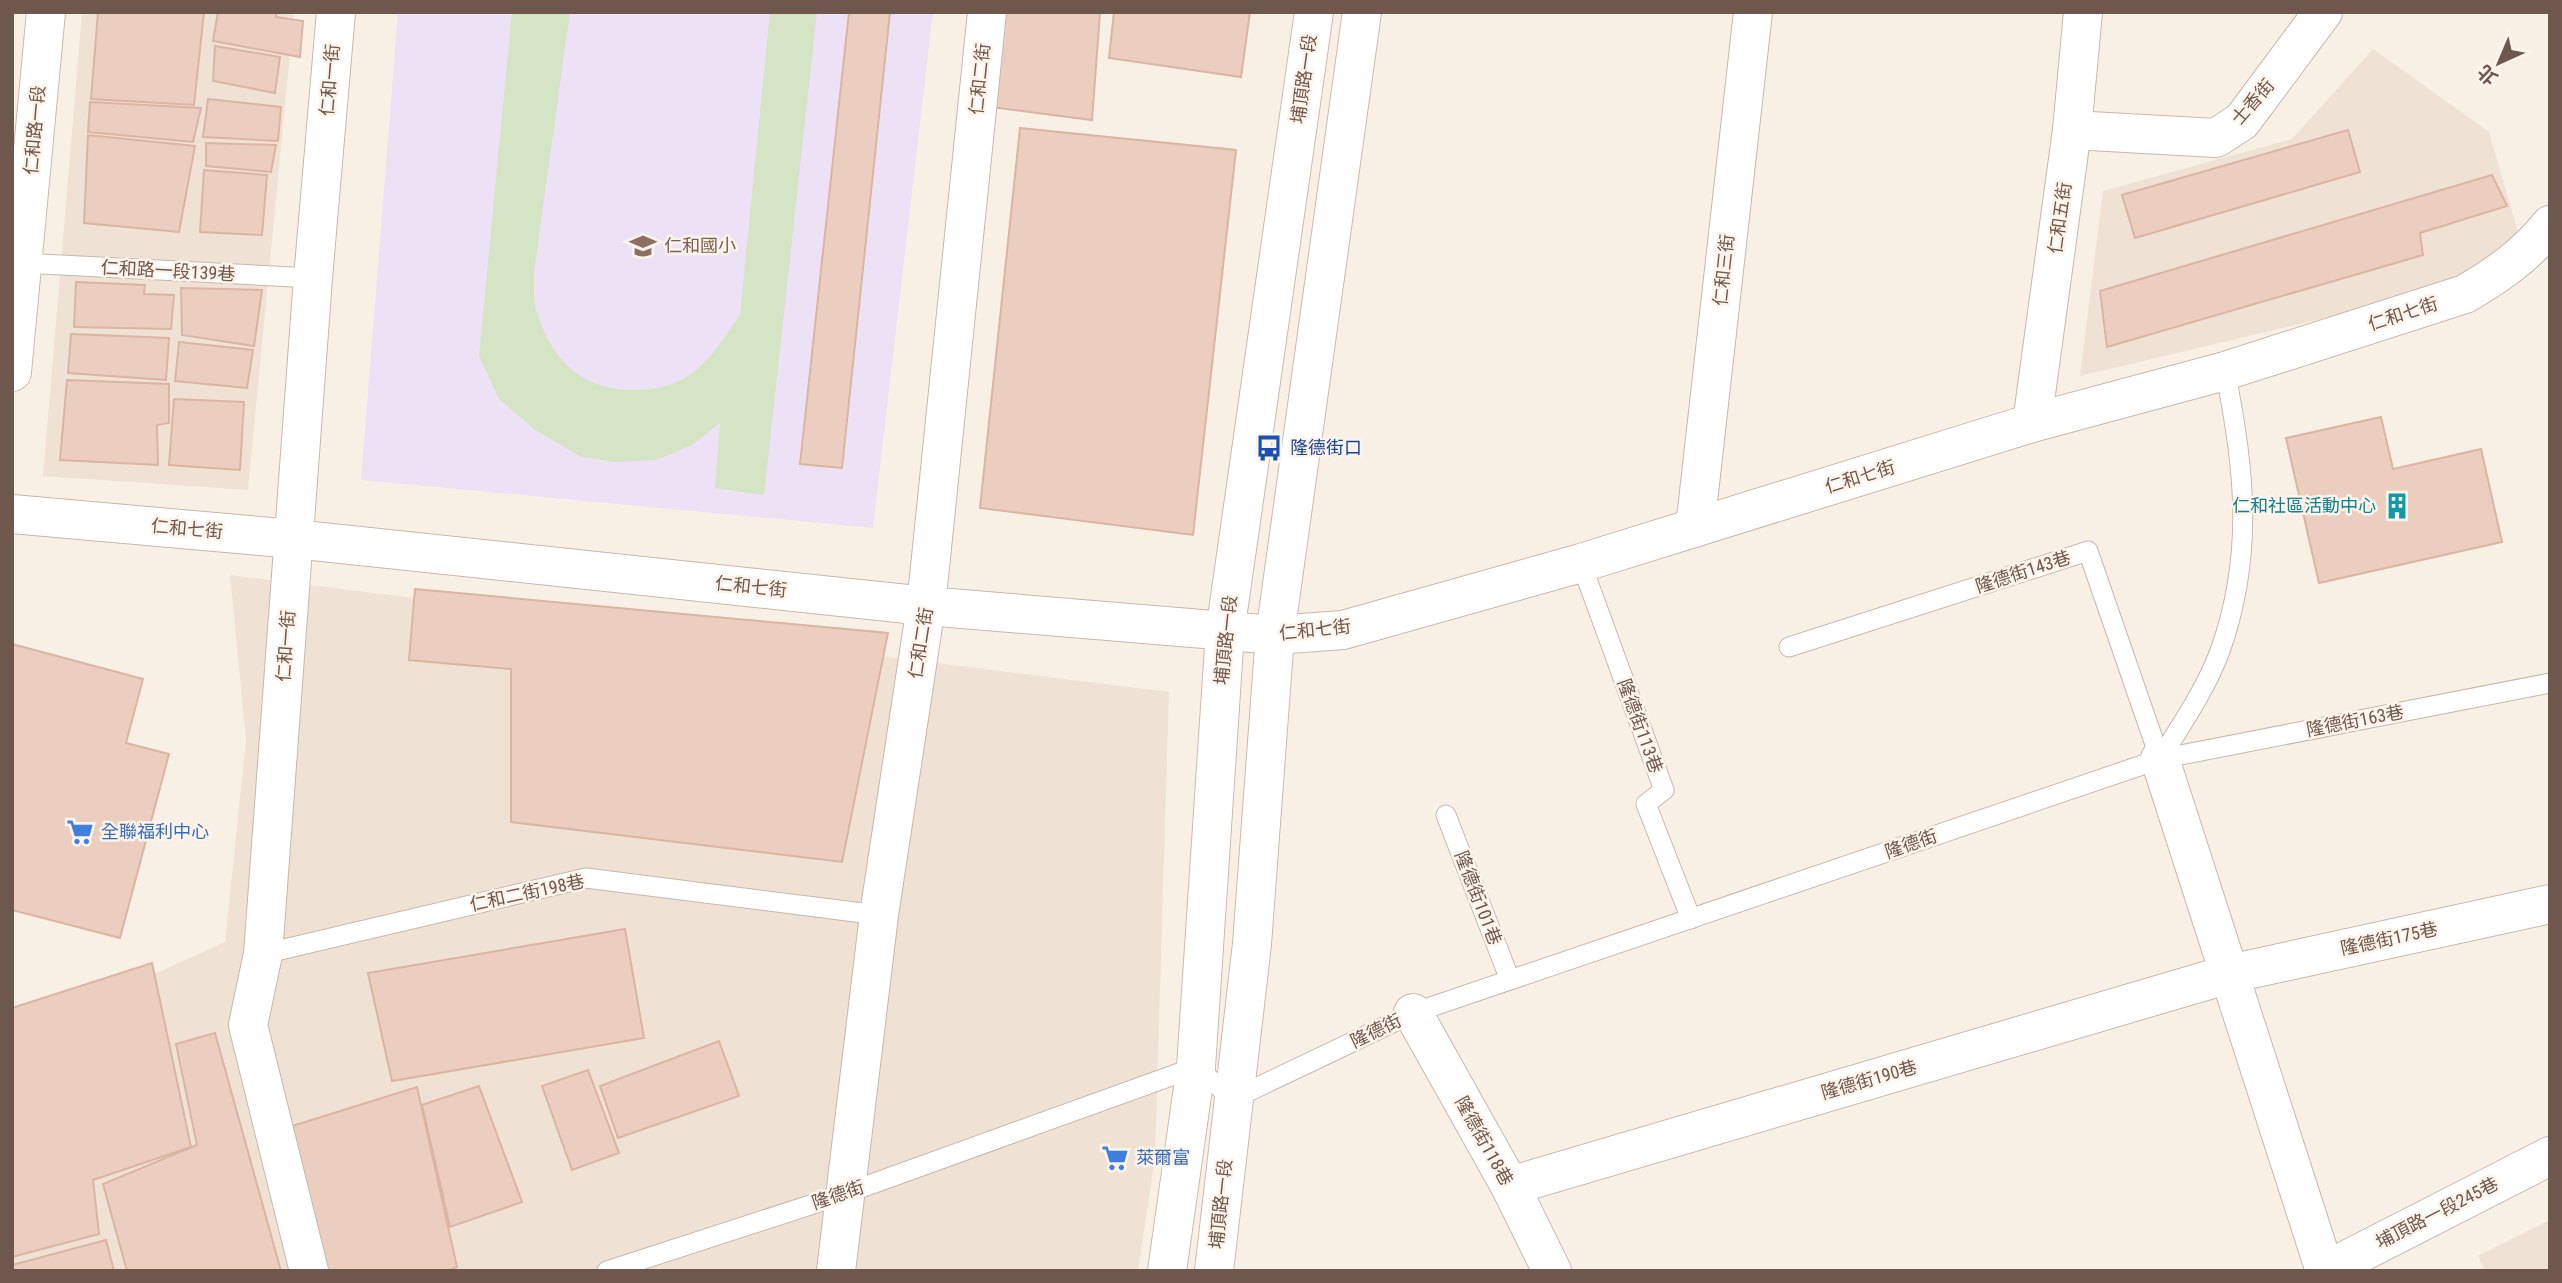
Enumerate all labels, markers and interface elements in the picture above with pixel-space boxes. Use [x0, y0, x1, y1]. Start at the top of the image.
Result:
north arrow [2464, 28, 2534, 98]
street label: 埔頂路一段 [1287, 33, 1320, 125]
street label: 仁和二街 [965, 42, 994, 116]
street label: 仁和一街 [316, 43, 343, 117]
text: 北 [2473, 60, 2502, 90]
street label: 士香街 [2227, 74, 2278, 129]
street label: 仁和路一段 [20, 84, 49, 176]
street label: 仁和五街 [2044, 181, 2075, 255]
school or university icon: 仁和國小 [628, 231, 658, 261]
street label: 仁和三街 [1709, 233, 1738, 307]
place label: 仁和國小 [664, 235, 736, 256]
street label: 仁和路一段139巷 [100, 256, 236, 285]
street label: 仁和七街 [2365, 292, 2440, 335]
bus stop icon: 隆德街口 [1254, 433, 1284, 463]
place label: 隆德街口 [1290, 437, 1362, 458]
street label: 仁和七街 [1822, 456, 1897, 497]
building icon: 仁和社區活動中心 [2382, 491, 2412, 521]
place label: 仁和社區活動中心 [2232, 495, 2376, 516]
street label: 仁和七街 [150, 515, 224, 542]
street label: 隆德街143巷 [1973, 546, 2073, 597]
street label: 仁和七街 [714, 572, 788, 601]
street label: 埔頂路一段 [1210, 594, 1241, 686]
street label: 仁和二街 [905, 606, 937, 680]
street label: 仁和一街 [273, 609, 298, 683]
street label: 仁和七街 [1278, 615, 1352, 644]
street label: 隆德街113巷 [1614, 676, 1667, 776]
street label: 隆德街163巷 [2304, 701, 2405, 740]
supermarket icon: 全聯福利中心 [65, 817, 95, 847]
place label: 全聯福利中心 [101, 821, 209, 842]
street label: 隆德街 [1882, 825, 1940, 862]
street label: 隆德街101巷 [1451, 848, 1506, 948]
street label: 仁和二街198巷 [468, 870, 586, 915]
street label: 隆德街175巷 [2338, 918, 2439, 959]
street label: 隆德街 [1347, 1009, 1405, 1052]
street label: 隆德街190巷 [1819, 1056, 1919, 1103]
street label: 隆德街118巷 [1451, 1093, 1518, 1189]
supermarket icon: 萊爾富 [1100, 1143, 1130, 1173]
place label: 萊爾富 [1136, 1147, 1190, 1168]
street label: 埔頂路一段 [1205, 1158, 1236, 1250]
street label: 埔頂路一段245巷 [2372, 1173, 2502, 1252]
street label: 隆德街 [809, 1176, 867, 1213]

